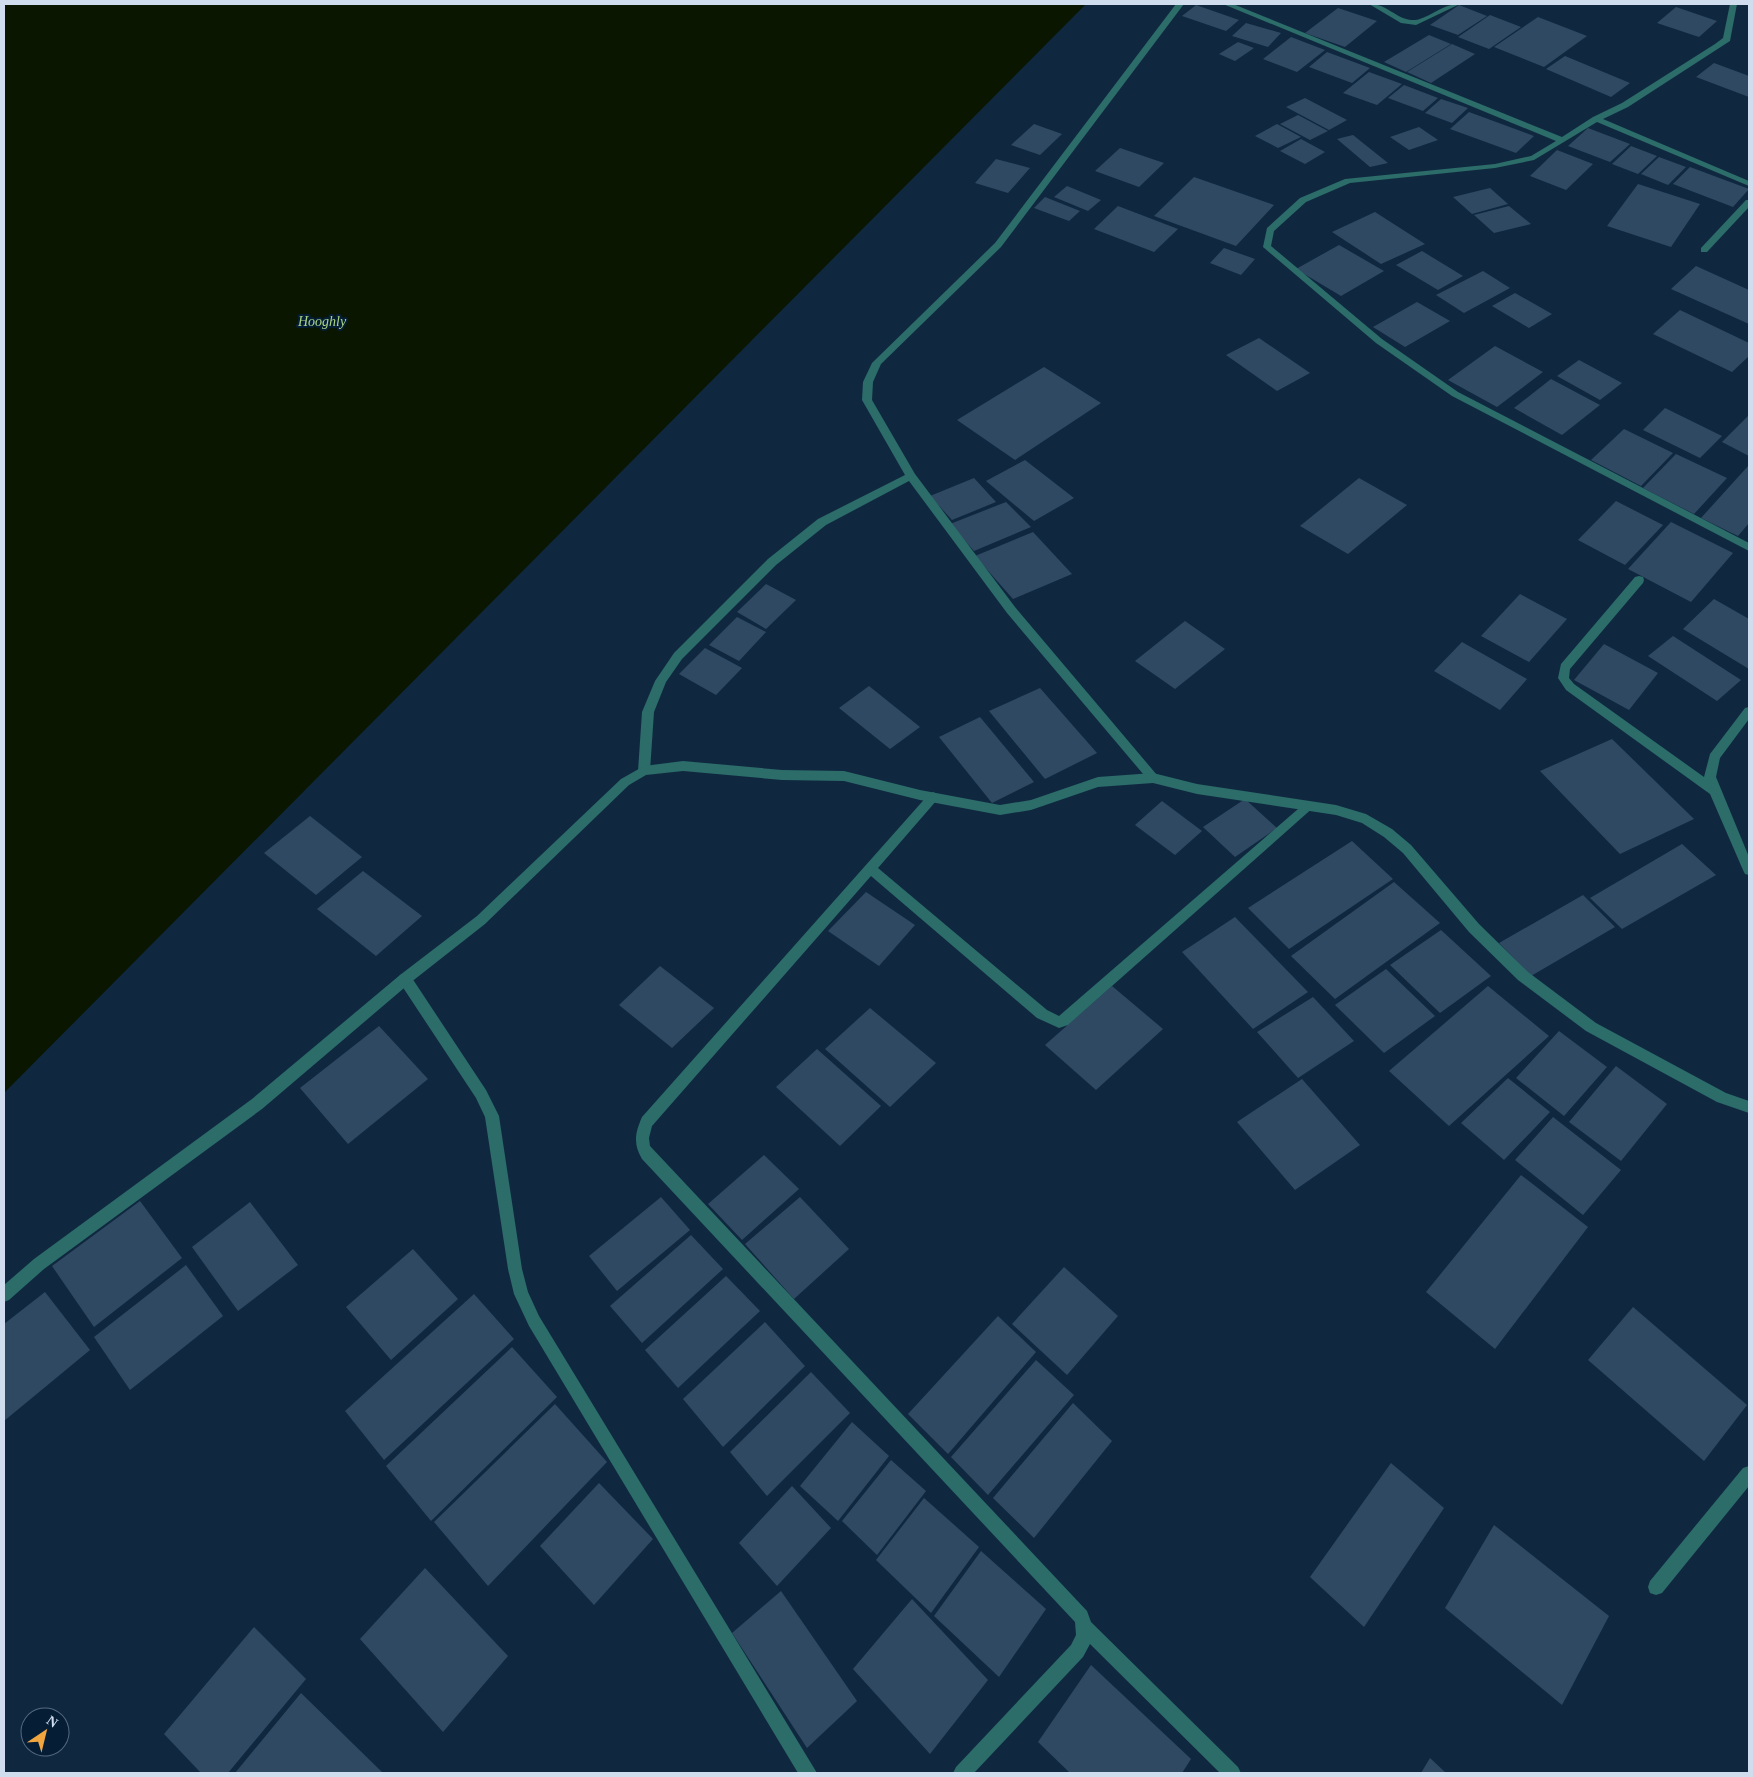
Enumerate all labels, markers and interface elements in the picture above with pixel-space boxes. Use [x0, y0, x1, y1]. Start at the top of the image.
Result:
water label: Hooghly [297, 314, 347, 329]
north arrow [20, 1707, 70, 1757]
text: N [44, 1713, 61, 1731]

